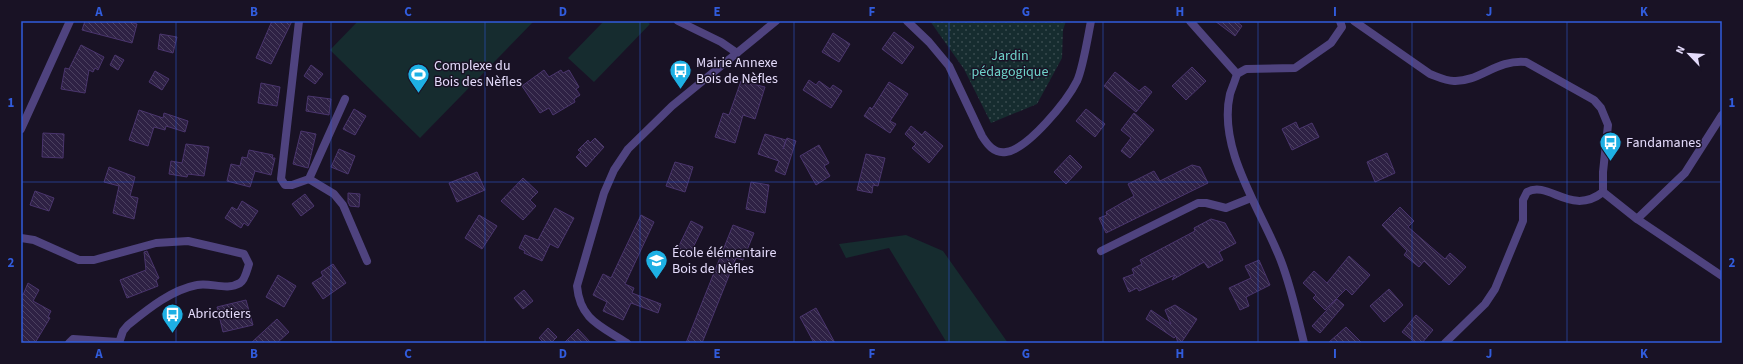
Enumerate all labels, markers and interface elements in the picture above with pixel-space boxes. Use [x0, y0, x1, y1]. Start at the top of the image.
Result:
text: A [94, 3, 103, 21]
text: B [250, 3, 258, 21]
text: C [404, 3, 412, 21]
text: D [559, 3, 567, 21]
text: E [713, 3, 721, 21]
text: F [869, 3, 876, 21]
text: G [1022, 3, 1030, 21]
text: H [1176, 3, 1184, 21]
text: I [1333, 3, 1337, 21]
text: J [1486, 3, 1492, 21]
text: K [1640, 3, 1649, 21]
north arrow [1669, 34, 1709, 74]
text: N [1672, 43, 1689, 56]
park label: Jardin pédagogique [972, 46, 1048, 82]
place label: Mairie Annexe Bois de Nèfles [696, 53, 778, 89]
place label: Complexe du Bois des Nèfles [434, 56, 522, 92]
bus stop icon: Mairie Annexe Bois de Nèfles [667, 58, 693, 91]
sports icon: Complexe du Bois des Nèfles [406, 61, 432, 94]
text: 1 [8, 94, 15, 112]
text: 1 [1729, 94, 1736, 112]
bus stop icon: Fandamanes [1597, 130, 1623, 163]
place label: Fandamanes [1626, 133, 1701, 153]
place label: École élémentaire Bois de Nèfles [672, 243, 777, 279]
school or university icon: École élémentaire Bois de Nèfles [644, 248, 670, 281]
text: 2 [8, 254, 15, 272]
text: 2 [1729, 254, 1736, 272]
bus stop icon: Abricotiers [159, 301, 185, 334]
place label: Abricotiers [188, 304, 251, 324]
text: A [94, 345, 103, 363]
text: B [250, 345, 258, 363]
text: C [404, 345, 412, 363]
text: D [559, 345, 567, 363]
text: E [713, 345, 721, 363]
text: F [869, 345, 876, 363]
text: G [1022, 345, 1030, 363]
text: H [1176, 345, 1184, 363]
text: I [1333, 345, 1337, 363]
text: J [1486, 345, 1492, 363]
text: K [1640, 345, 1649, 363]

